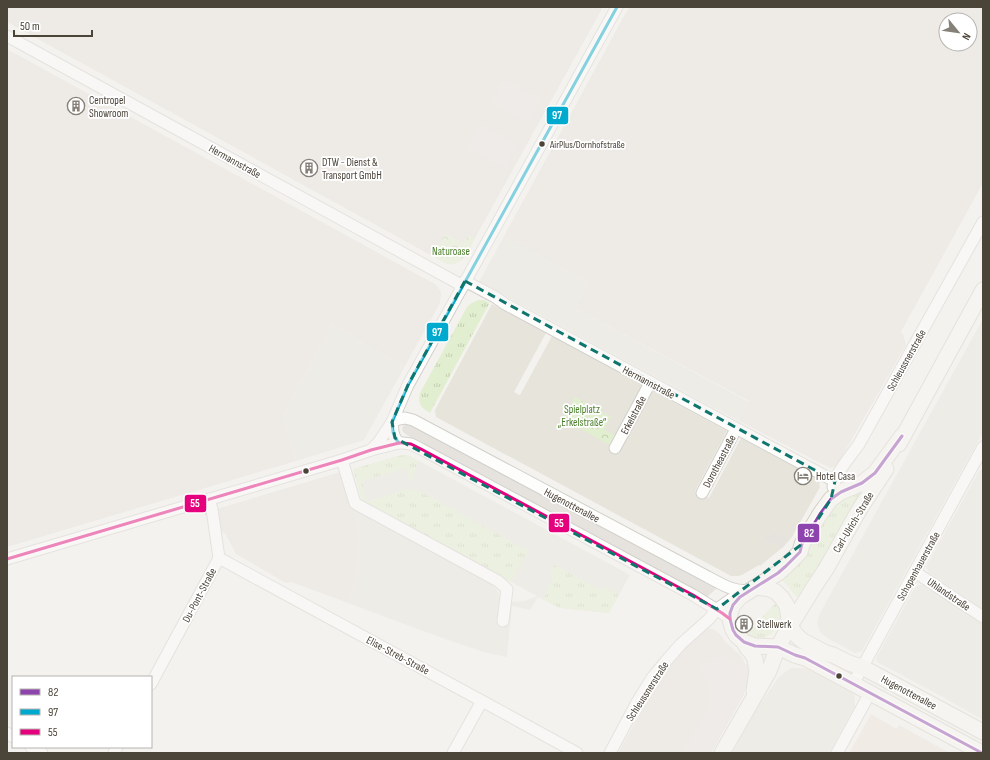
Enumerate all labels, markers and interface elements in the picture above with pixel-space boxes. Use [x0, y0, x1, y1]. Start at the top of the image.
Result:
scale bar [14, 12, 92, 38]
north arrow [938, 12, 978, 52]
text: 50 m [20, 19, 40, 34]
text: N [959, 31, 973, 42]
place label: Centropel Showroom [89, 94, 128, 120]
building icon: Centropel Showroom [66, 96, 86, 116]
line badge: 97 [546, 106, 569, 125]
text: 97 [552, 109, 562, 122]
marker: AirPlus/Dornhofstraße [537, 139, 547, 149]
place label: AirPlus/Dornhofstraße [549, 139, 625, 151]
street label: Hermannstraße [206, 142, 263, 181]
place label: DTW - Dienst & Transport GmbH [322, 156, 382, 182]
building icon: DTW - Dienst & Transport GmbH [299, 158, 319, 178]
park label: Naturoase [432, 245, 470, 258]
line badge: 97 [426, 322, 449, 342]
text: 97 [432, 326, 442, 339]
street label: Schleussnerstraße [884, 327, 929, 393]
street label: Hermannstraße [620, 363, 677, 402]
street label: Erkelstraße [618, 394, 649, 437]
park label: Spielplatz „Erkelstraße“ [558, 403, 607, 429]
street label: Dorotheastraße [700, 433, 739, 490]
unlabelled marker [301, 466, 311, 476]
hotel icon: Hotel Casa [793, 466, 813, 486]
place label: Hotel Casa [816, 470, 855, 483]
street label: Hugenottenallee [542, 485, 602, 526]
street label: Carl-Ulrich-Straße [830, 489, 877, 555]
line badge: 55 [184, 494, 207, 513]
text: 55 [190, 497, 200, 510]
line badge: 55 [548, 513, 570, 533]
text: 55 [554, 517, 564, 530]
line badge: 82 [797, 523, 820, 543]
text: 82 [804, 527, 814, 540]
street label: Schopenhauerstraße [894, 530, 943, 603]
street label: Du-Pont-Straße [180, 566, 219, 625]
street label: Uhlandstraße [925, 575, 973, 614]
building icon: Stellwerk [734, 614, 754, 634]
place label: Stellwerk [757, 618, 792, 631]
street label: Elise-Streb-Straße [364, 633, 431, 677]
street label: Schleussnerstraße [623, 659, 671, 723]
unlabelled marker [834, 671, 844, 681]
street label: Hugenottenallee [879, 672, 939, 713]
legend [12, 676, 152, 748]
text: 82 [48, 685, 58, 700]
text: 97 [48, 705, 58, 720]
text: 55 [48, 725, 58, 740]

